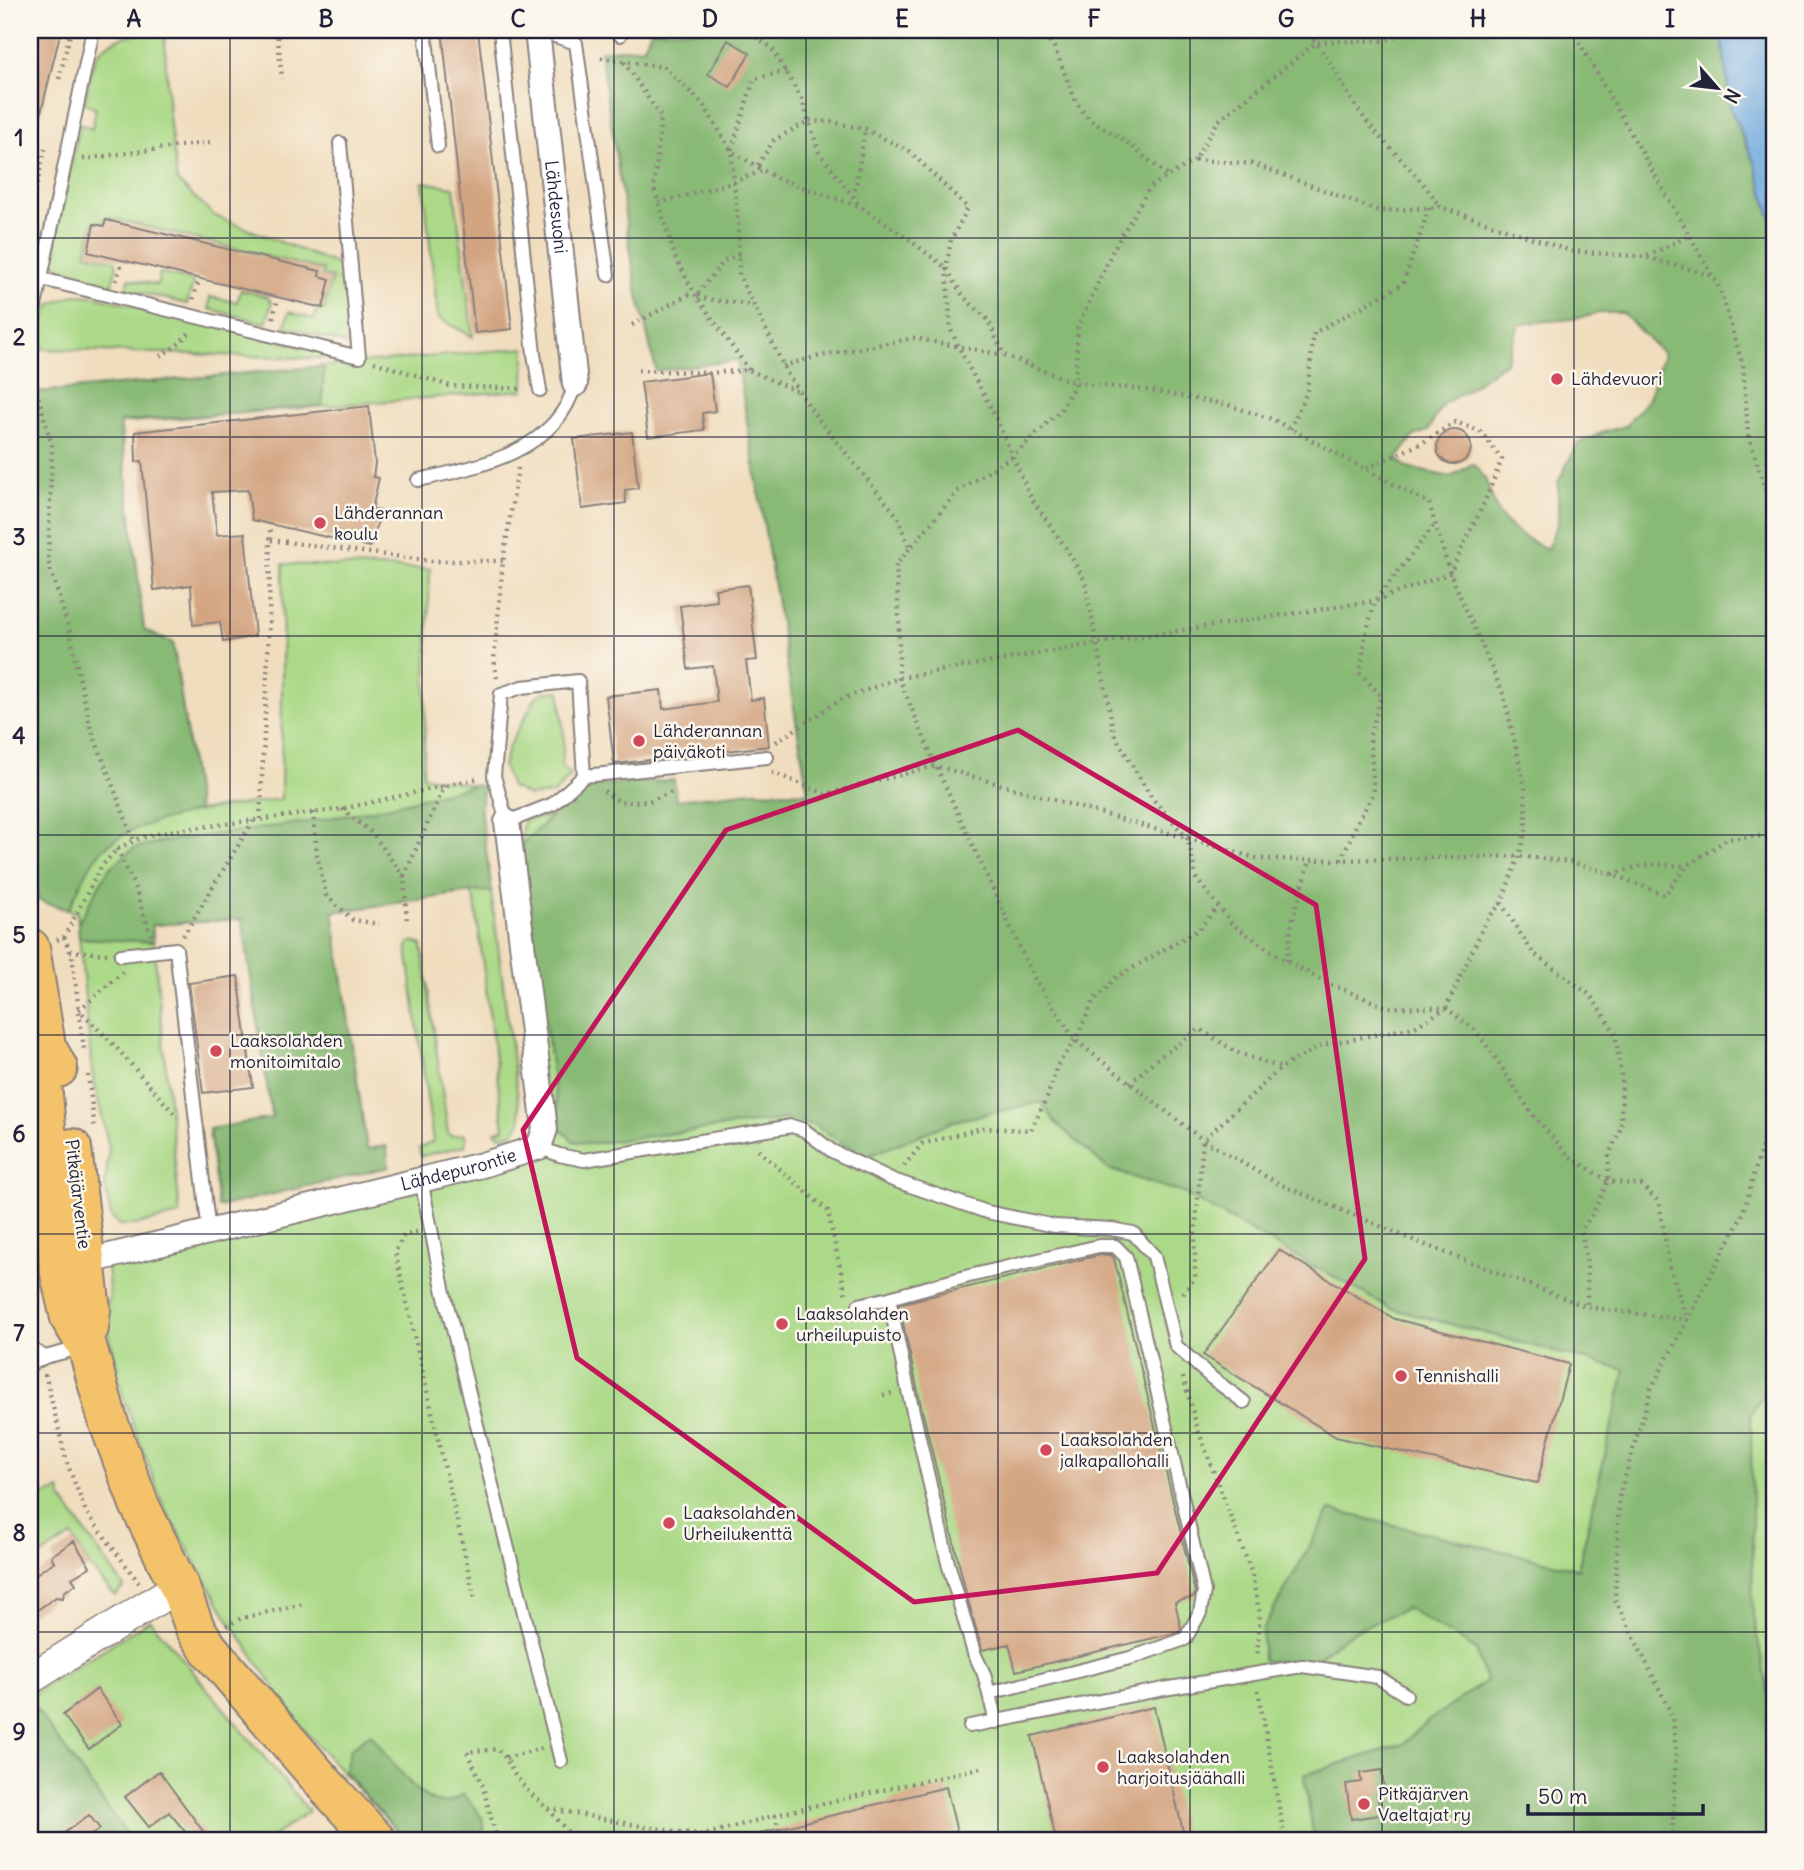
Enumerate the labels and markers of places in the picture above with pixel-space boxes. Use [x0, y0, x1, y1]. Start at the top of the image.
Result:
place label: Lähdevuori [1571, 367, 1662, 390]
marker: Lähdevuori [1549, 371, 1565, 387]
place label: Lähderannan koulu [334, 501, 444, 545]
marker: Lähderannan koulu [312, 515, 328, 531]
place label: Lähderannan päiväkoti [653, 719, 763, 763]
marker: Lähderannan päiväkoti [631, 733, 647, 749]
place label: Laaksolahden monitoimitalo [230, 1029, 343, 1073]
marker: Laaksolahden monitoimitalo [208, 1043, 224, 1059]
place label: Laaksolahden urheilupuisto [796, 1302, 909, 1346]
marker: Laaksolahden urheilupuisto [774, 1316, 790, 1332]
place label: Tennishalli [1415, 1364, 1499, 1387]
marker: Tennishalli [1393, 1368, 1409, 1384]
place label: Laaksolahden jalkapallohalli [1059, 1428, 1173, 1472]
marker: Laaksolahden jalkapallohalli [1038, 1442, 1054, 1458]
place label: Laaksolahden Urheilukenttä [683, 1501, 796, 1545]
marker: Laaksolahden Urheilukenttä [661, 1515, 677, 1531]
place label: Laaksolahden harjoitusjäähalli [1117, 1745, 1245, 1789]
marker: Laaksolahden harjoitusjäähalli [1095, 1759, 1111, 1775]
place label: Pitkäjärven Vaeltajat ry [1378, 1782, 1471, 1826]
marker: Pitkäjärven Vaeltajat ry [1356, 1796, 1372, 1812]

